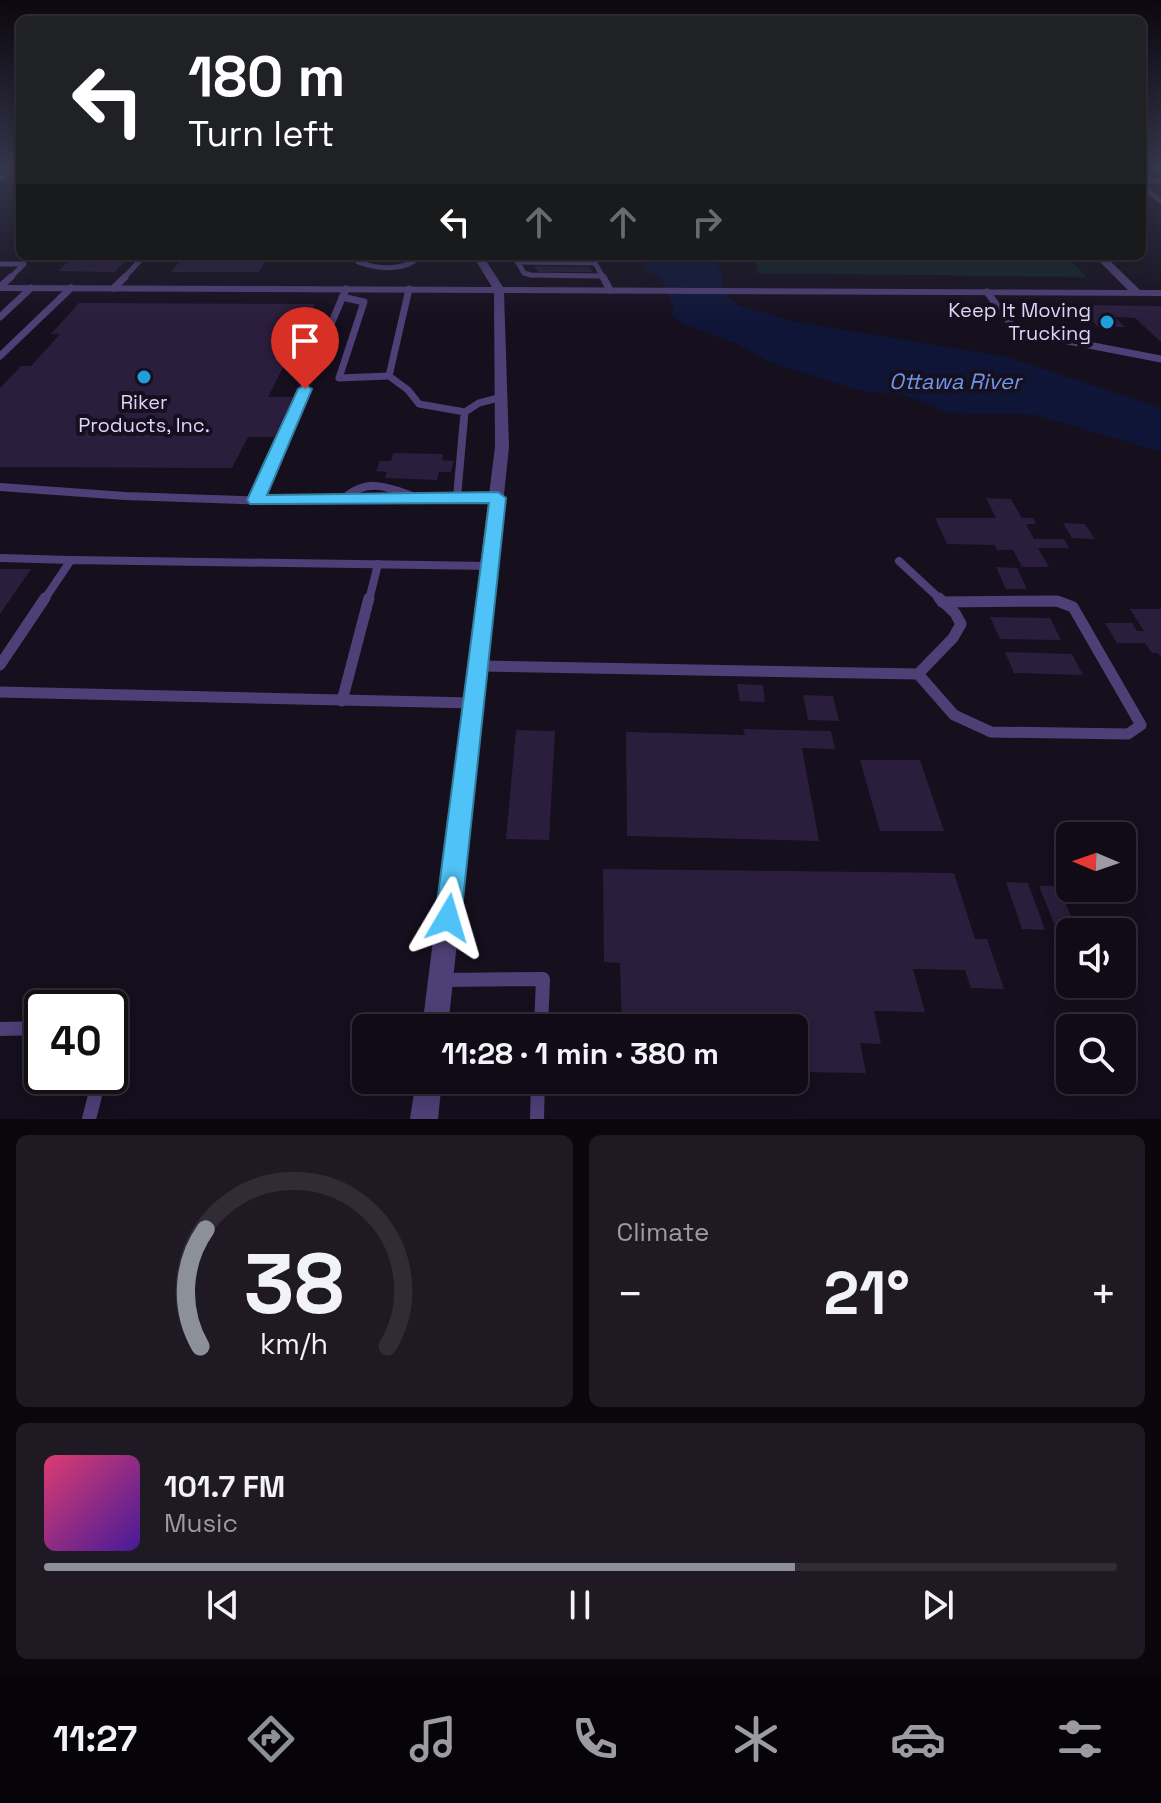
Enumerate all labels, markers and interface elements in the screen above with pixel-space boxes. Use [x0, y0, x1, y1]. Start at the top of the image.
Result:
text: 180 m [188, 41, 345, 112]
icon: left [56, 48, 160, 152]
text: Turn left [188, 111, 335, 157]
icon: left [433, 200, 477, 244]
icon: ahead [517, 200, 561, 244]
icon: ahead [601, 200, 645, 244]
icon: right [685, 200, 729, 244]
place label: Keep It Moving Trucking [948, 297, 1091, 346]
pin [271, 307, 339, 389]
marker: Keep It Moving Trucking [1098, 313, 1116, 331]
icon: arrive [283, 319, 327, 363]
water label: Ottawa River [889, 367, 1024, 395]
marker: Riker Products, Inc. [135, 368, 153, 386]
place label: Riker Products, Inc. [78, 389, 210, 438]
north arrow [1056, 822, 1136, 902]
map controls [1056, 822, 1136, 1094]
position arrow [406, 876, 490, 960]
button: sound [1056, 918, 1136, 998]
speed limit sign: 40 [24, 990, 128, 1094]
button: search [1056, 1014, 1136, 1094]
text: 11:28 · 1 min · 380 m [441, 1034, 719, 1073]
text: Climate [617, 1215, 709, 1249]
text: 38 [244, 1231, 345, 1337]
text: 21° [824, 1255, 910, 1332]
text: − [617, 1266, 644, 1322]
text: + [1090, 1266, 1117, 1322]
text: km/h [260, 1326, 328, 1362]
text: 101.7 FM [164, 1467, 285, 1506]
text: Music [164, 1506, 238, 1540]
icon: previous [201, 1583, 245, 1627]
icon: pause [558, 1583, 602, 1627]
icon: next [916, 1583, 960, 1627]
icon: directions [243, 1711, 299, 1767]
icon: music [405, 1711, 461, 1767]
icon: phone [567, 1711, 623, 1767]
icon: climate [728, 1711, 784, 1767]
icon: car [890, 1711, 946, 1767]
icon: filters [1052, 1711, 1108, 1767]
text: 11:27 [53, 1716, 137, 1762]

